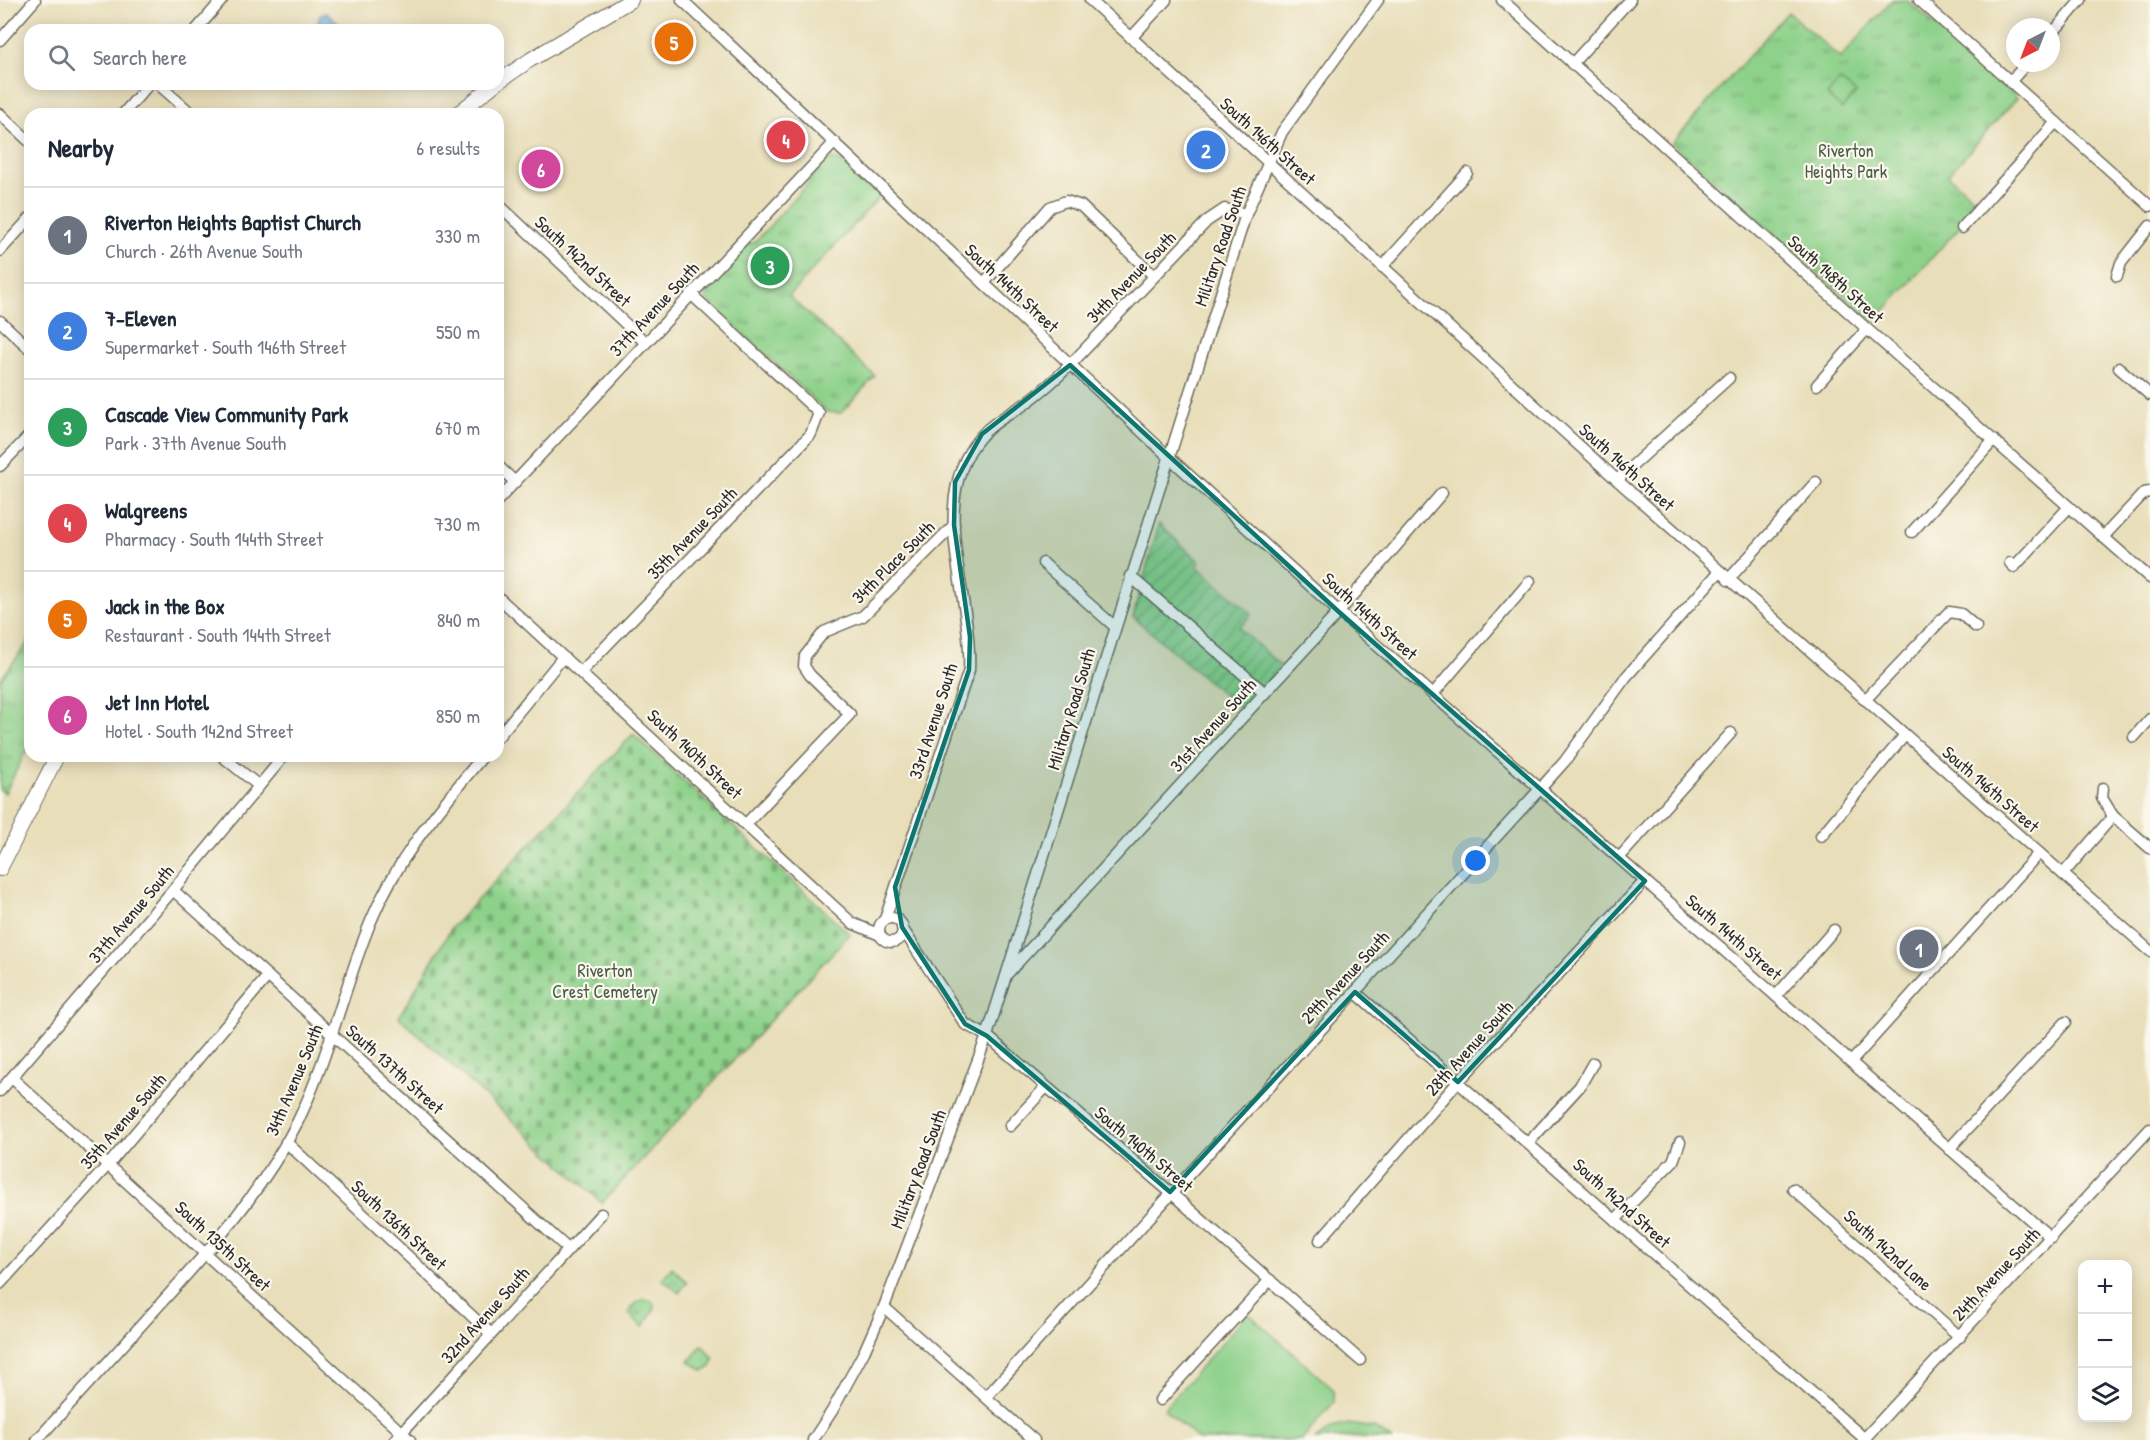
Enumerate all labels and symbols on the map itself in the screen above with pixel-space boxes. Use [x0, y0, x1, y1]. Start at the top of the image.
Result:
north arrow [2006, 18, 2060, 72]
pin: 5 [654, 20, 694, 64]
street label: South 146th Street [1215, 91, 1322, 191]
pin: 4 [766, 118, 806, 162]
pin: 2 [1186, 128, 1226, 172]
park label: Riverton Heights Park [1805, 138, 1888, 184]
pin: 6 [522, 146, 560, 192]
street label: Military Road South [1188, 182, 1252, 309]
street label: South 142nd Street [529, 210, 637, 313]
street label: 34th Avenue South [1081, 225, 1182, 328]
street label: South 148th Street [1782, 229, 1890, 329]
street label: South 144th Street [959, 238, 1065, 339]
pin: 3 [750, 244, 790, 288]
street label: 37th Avenue South [604, 256, 705, 362]
street label: South 146th Street [1574, 417, 1681, 517]
street label: 35th Avenue South [641, 481, 743, 585]
street label: 34th Place South [846, 515, 940, 609]
street label: South 144th Street [1317, 566, 1424, 666]
street label: Military Road South [1041, 645, 1101, 773]
street label: 33rd Avenue South [902, 659, 964, 782]
street label: 31st Avenue South [1164, 672, 1262, 777]
street label: South 140th Street [642, 703, 749, 805]
street label: South 146th Street [1937, 740, 2045, 839]
your location [1461, 846, 1490, 875]
street label: 37th Avenue South [82, 859, 180, 968]
street label: South 144th Street [1680, 888, 1788, 986]
street label: 29th Avenue South [1295, 925, 1395, 1029]
pin: 1 [1900, 926, 1938, 972]
park label: Riverton Crest Cemetery [552, 958, 658, 1004]
street label: 28th Avenue South [1419, 995, 1519, 1101]
street label: South 137th Street [341, 1018, 450, 1120]
street label: 34th Avenue South [259, 1020, 329, 1140]
street label: 35th Avenue South [74, 1067, 172, 1174]
street label: South 140th Street [1089, 1100, 1199, 1198]
street label: Military Road South [884, 1105, 952, 1232]
street label: South 142nd Street [1568, 1152, 1677, 1254]
street label: South 136th Street [346, 1174, 453, 1276]
street label: South 135th Street [170, 1195, 277, 1298]
street label: South 142nd Lane [1839, 1204, 1937, 1296]
street label: 24th Avenue South [1946, 1222, 2046, 1326]
street label: 32nd Avenue South [435, 1261, 535, 1369]

